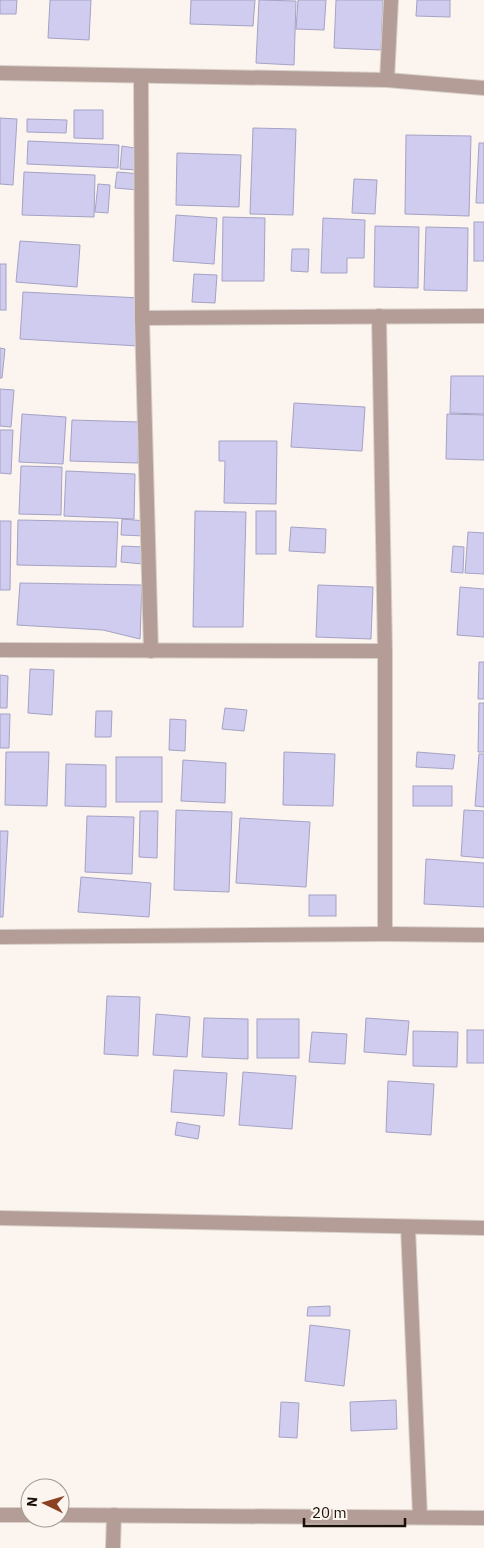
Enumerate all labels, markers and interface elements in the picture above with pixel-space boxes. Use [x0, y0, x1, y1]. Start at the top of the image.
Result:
north arrow [20, 1478, 70, 1528]
text: N [23, 1496, 41, 1508]
scale bar [304, 1496, 405, 1528]
text: 20 m [312, 1503, 347, 1522]

